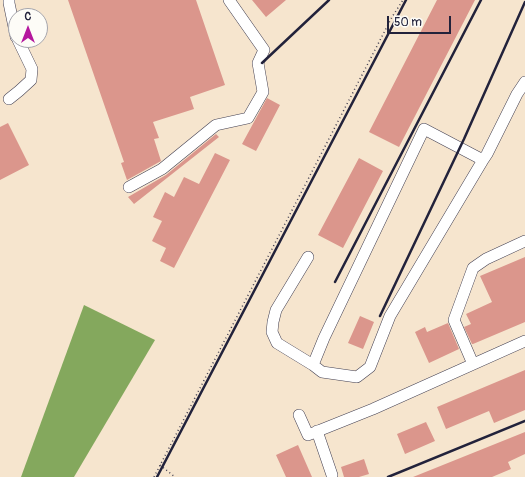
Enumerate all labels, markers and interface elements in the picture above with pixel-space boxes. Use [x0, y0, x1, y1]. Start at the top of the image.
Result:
north arrow [8, 8, 48, 48]
scale bar [389, 8, 453, 34]
text: С [25, 10, 31, 23]
text: 50 m [394, 15, 422, 30]

